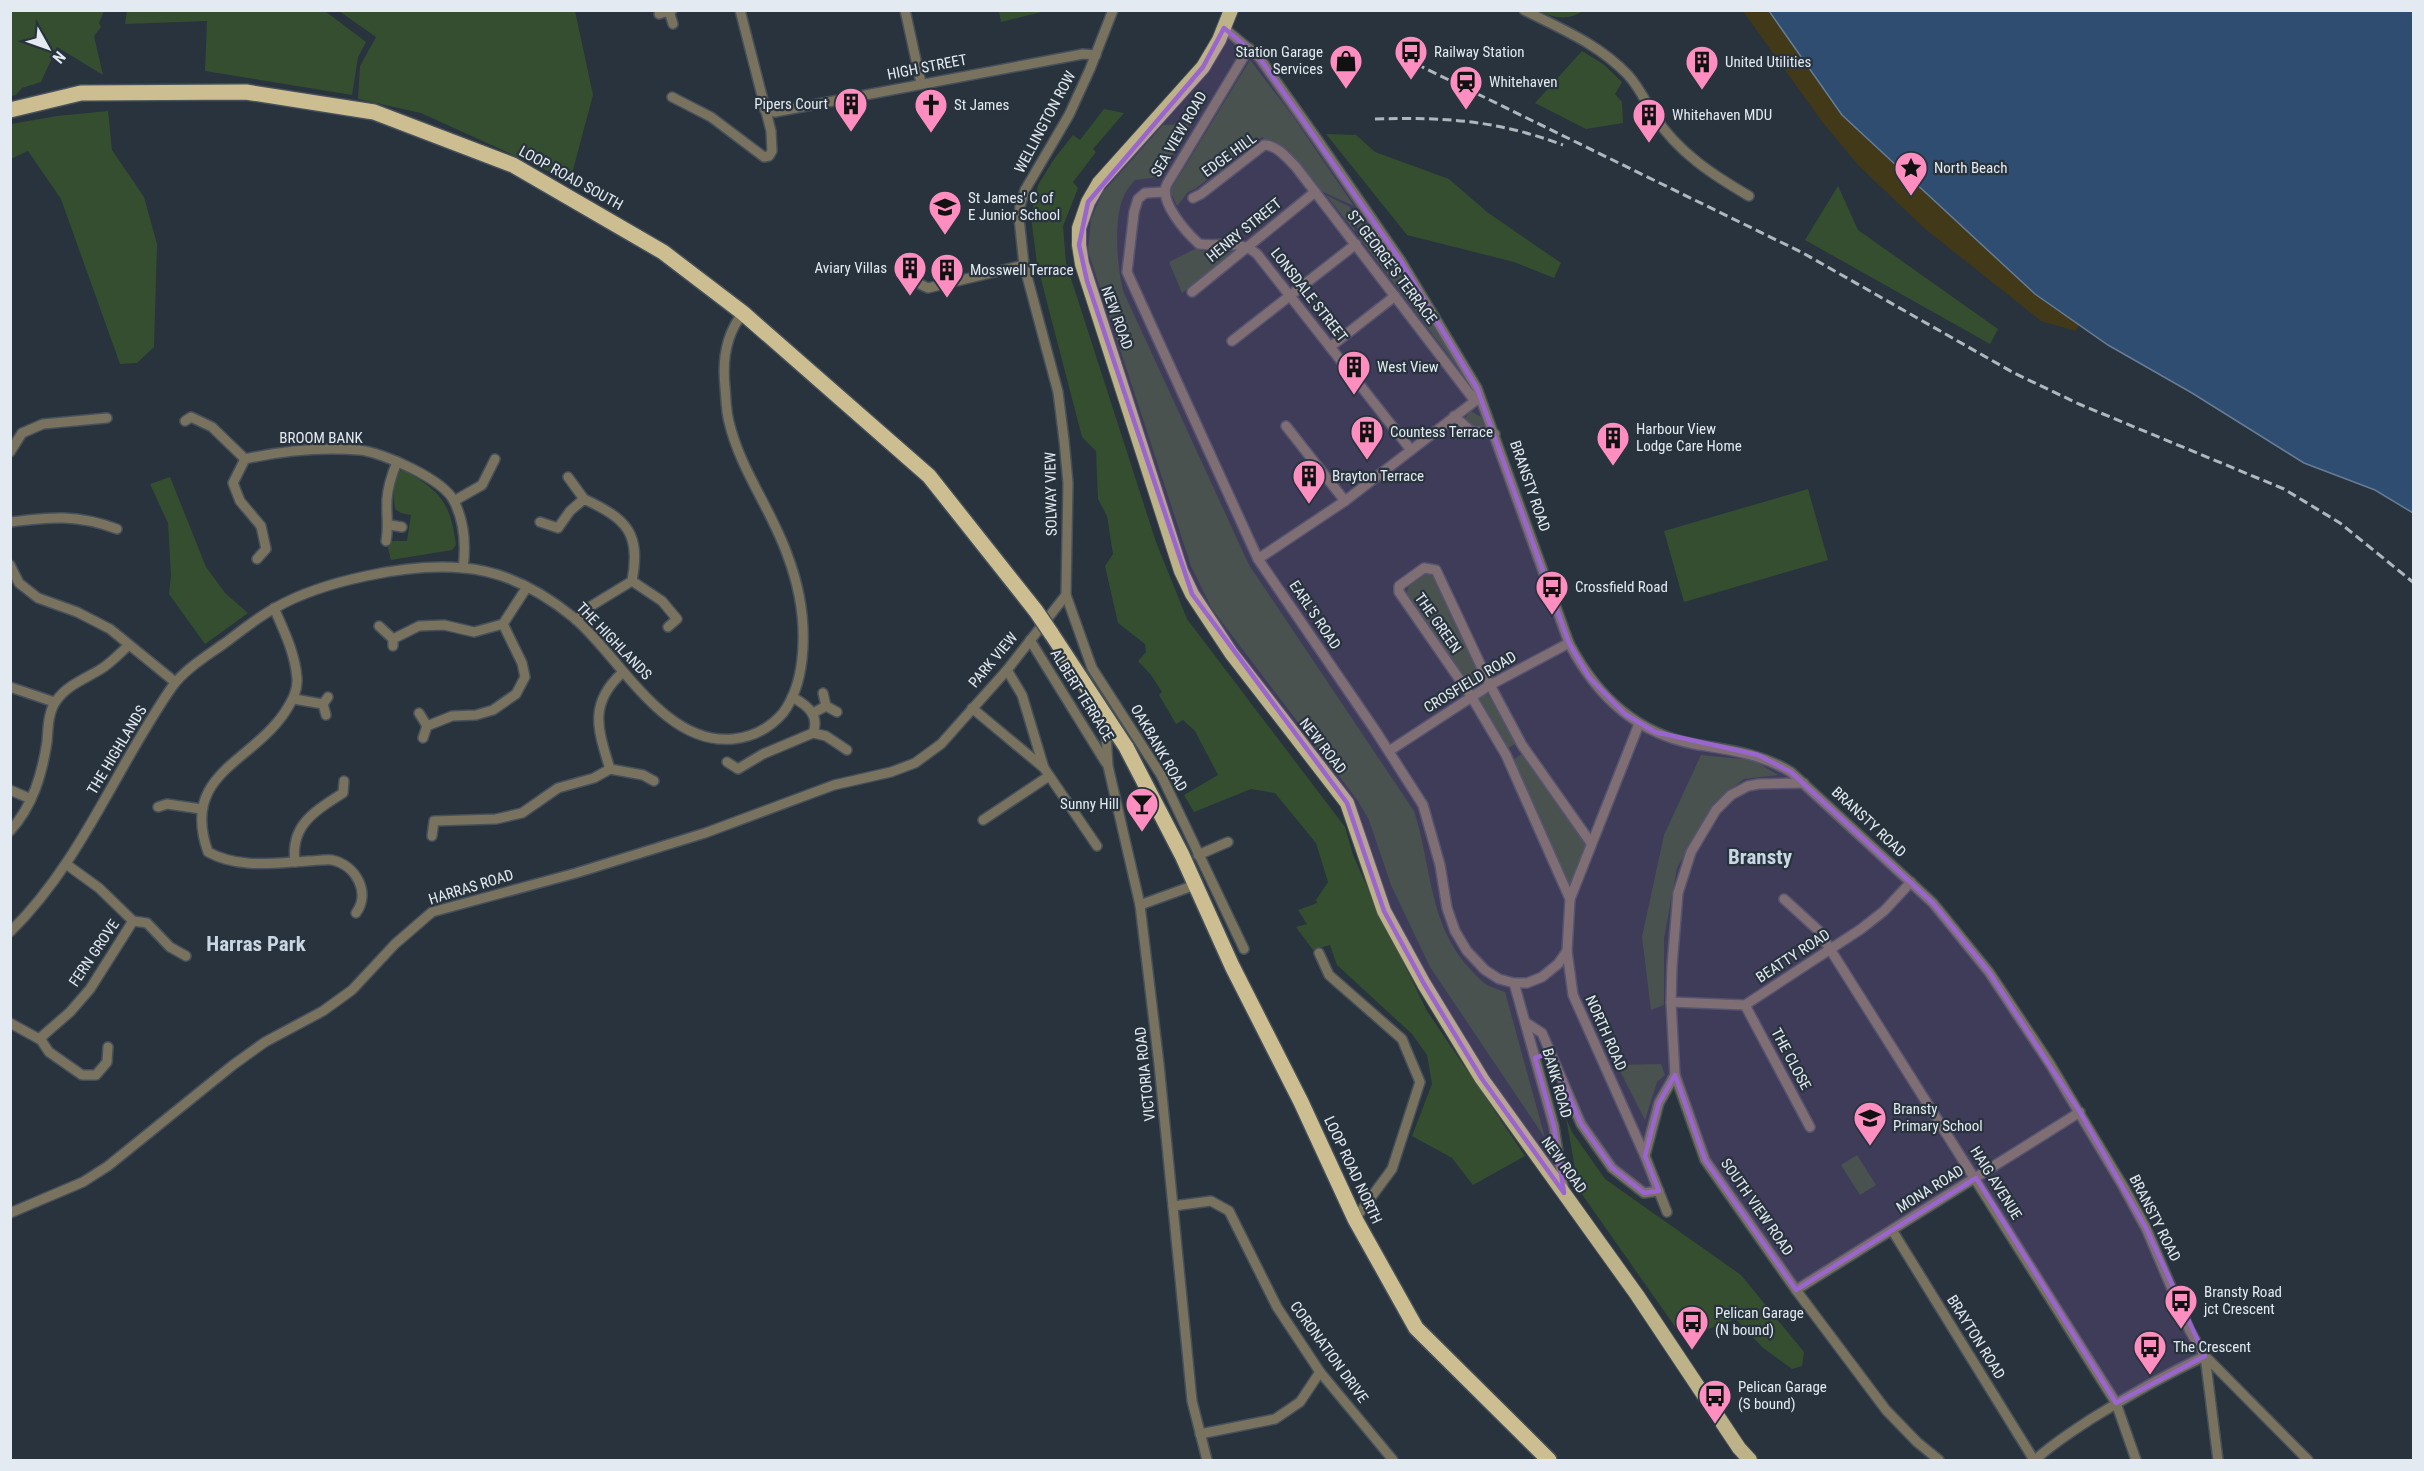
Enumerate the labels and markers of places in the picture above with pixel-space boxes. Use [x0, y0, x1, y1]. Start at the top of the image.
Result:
bus stop icon: Railway Station [1393, 34, 1429, 81]
place label: Station Garage Services [1236, 43, 1323, 78]
shop icon: Station Garage Services [1328, 43, 1364, 90]
place label: Railway Station [1434, 43, 1525, 61]
building icon: United Utilities [1684, 44, 1720, 91]
place label: United Utilities [1725, 53, 1812, 71]
station icon: Whitehaven [1448, 64, 1484, 111]
place label: Whitehaven [1489, 73, 1558, 91]
building icon: Pipers Court [833, 86, 869, 133]
church icon: St James [913, 87, 949, 134]
place label: Pipers Court [754, 95, 828, 113]
place label: St James [954, 96, 1009, 114]
building icon: Whitehaven MDU [1631, 97, 1667, 144]
place label: Whitehaven MDU [1672, 106, 1772, 124]
place icon: North Beach [1893, 150, 1929, 197]
place label: North Beach [1934, 159, 2007, 177]
school or university icon: St James' C of E Junior School [927, 189, 963, 236]
place label: St James' C of E Junior School [968, 189, 1060, 224]
building icon: Aviary Villas [892, 250, 928, 297]
building icon: Mosswell Terrace [929, 252, 965, 299]
place label: Aviary Villas [815, 259, 887, 277]
place label: Mosswell Terrace [970, 261, 1073, 279]
building icon: West View [1336, 349, 1372, 396]
place label: West View [1377, 358, 1439, 376]
building icon: Countess Terrace [1349, 414, 1385, 461]
building icon: Harbour View Lodge Care Home [1595, 420, 1631, 467]
place label: Harbour View Lodge Care Home [1636, 420, 1742, 455]
place label: Countess Terrace [1390, 423, 1493, 441]
building icon: Brayton Terrace [1291, 458, 1327, 505]
place label: Brayton Terrace [1332, 467, 1424, 485]
bus stop icon: Crossfield Road [1534, 569, 1570, 616]
place label: Crossfield Road [1575, 578, 1668, 596]
bar icon: Sunny Hill [1124, 786, 1160, 833]
place label: Sunny Hill [1060, 795, 1119, 813]
school or university icon: Bransty Primary School [1852, 1100, 1888, 1147]
place label: Bransty Primary School [1893, 1100, 1983, 1135]
bus stop icon: Bransty Road jct Crescent [2163, 1283, 2199, 1330]
place label: Bransty Road jct Crescent [2203, 1283, 2282, 1318]
bus stop icon: Pelican Garage (N bound) [1674, 1304, 1710, 1351]
place label: Pelican Garage (N bound) [1715, 1304, 1804, 1339]
bus stop icon: The Crescent [2132, 1329, 2168, 1376]
place label: The Crescent [2173, 1338, 2251, 1356]
bus stop icon: Pelican Garage (S bound) [1697, 1378, 1733, 1425]
place label: Pelican Garage (S bound) [1738, 1378, 1827, 1413]

